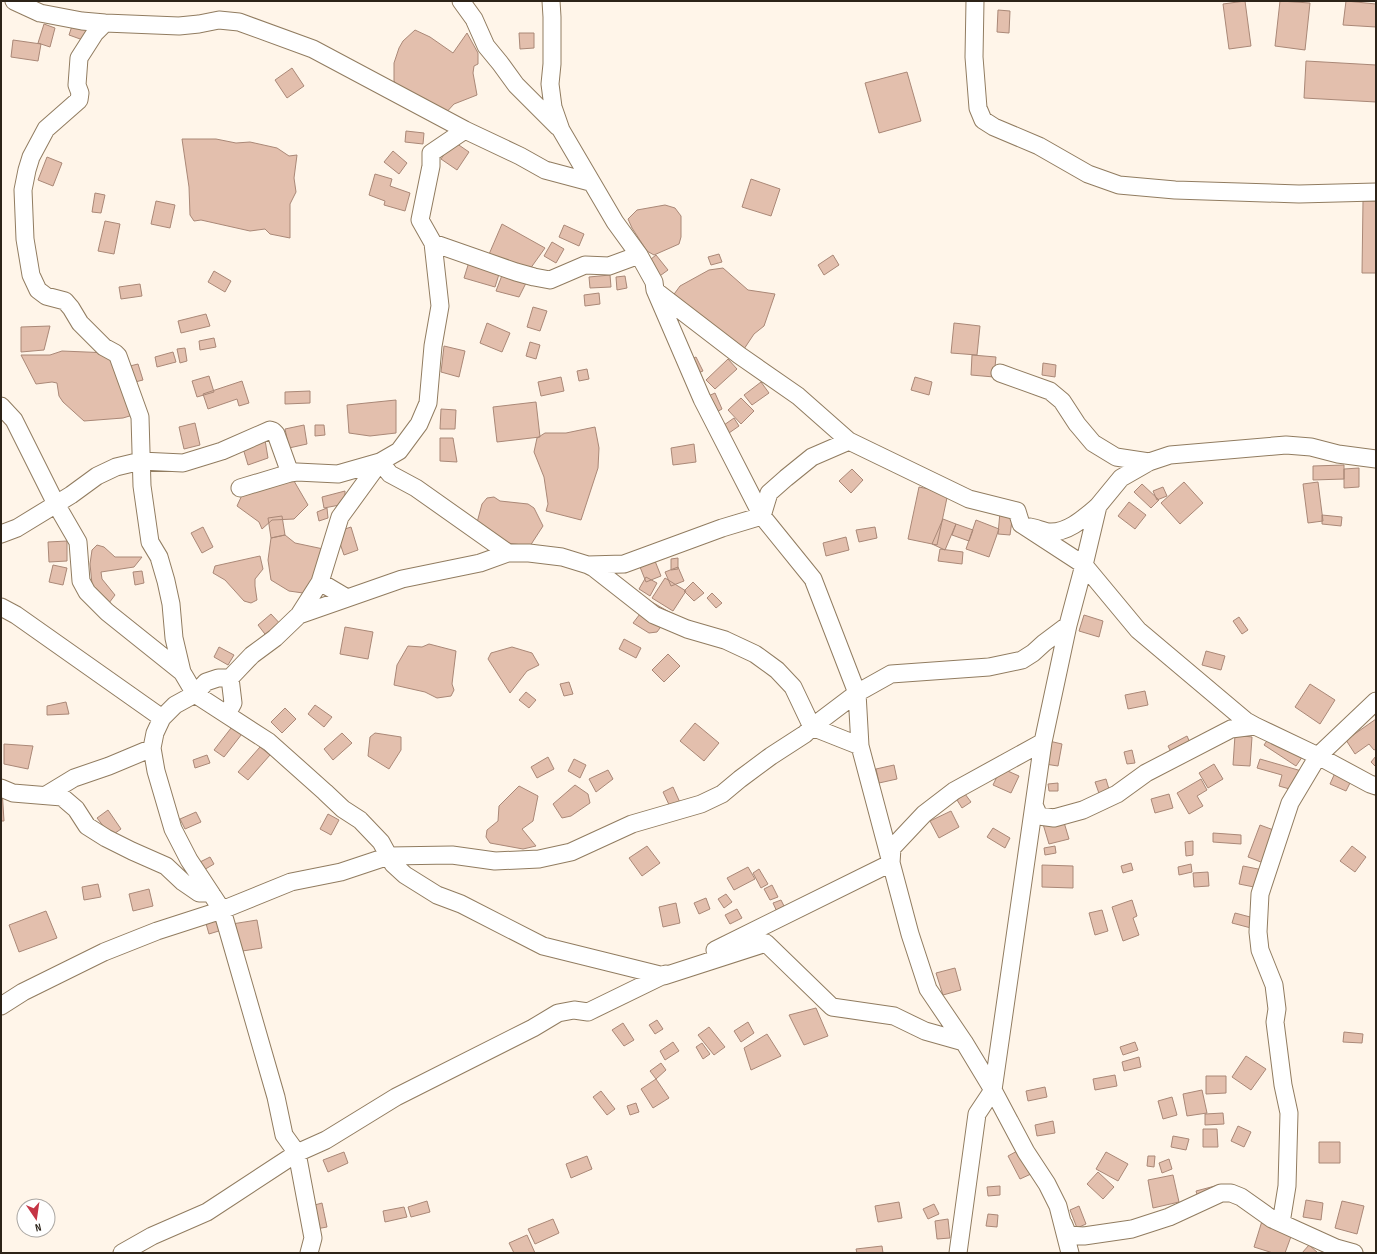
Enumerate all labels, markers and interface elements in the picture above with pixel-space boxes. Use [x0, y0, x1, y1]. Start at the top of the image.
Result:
north arrow [16, 1198, 56, 1238]
text: N [34, 1220, 42, 1234]

